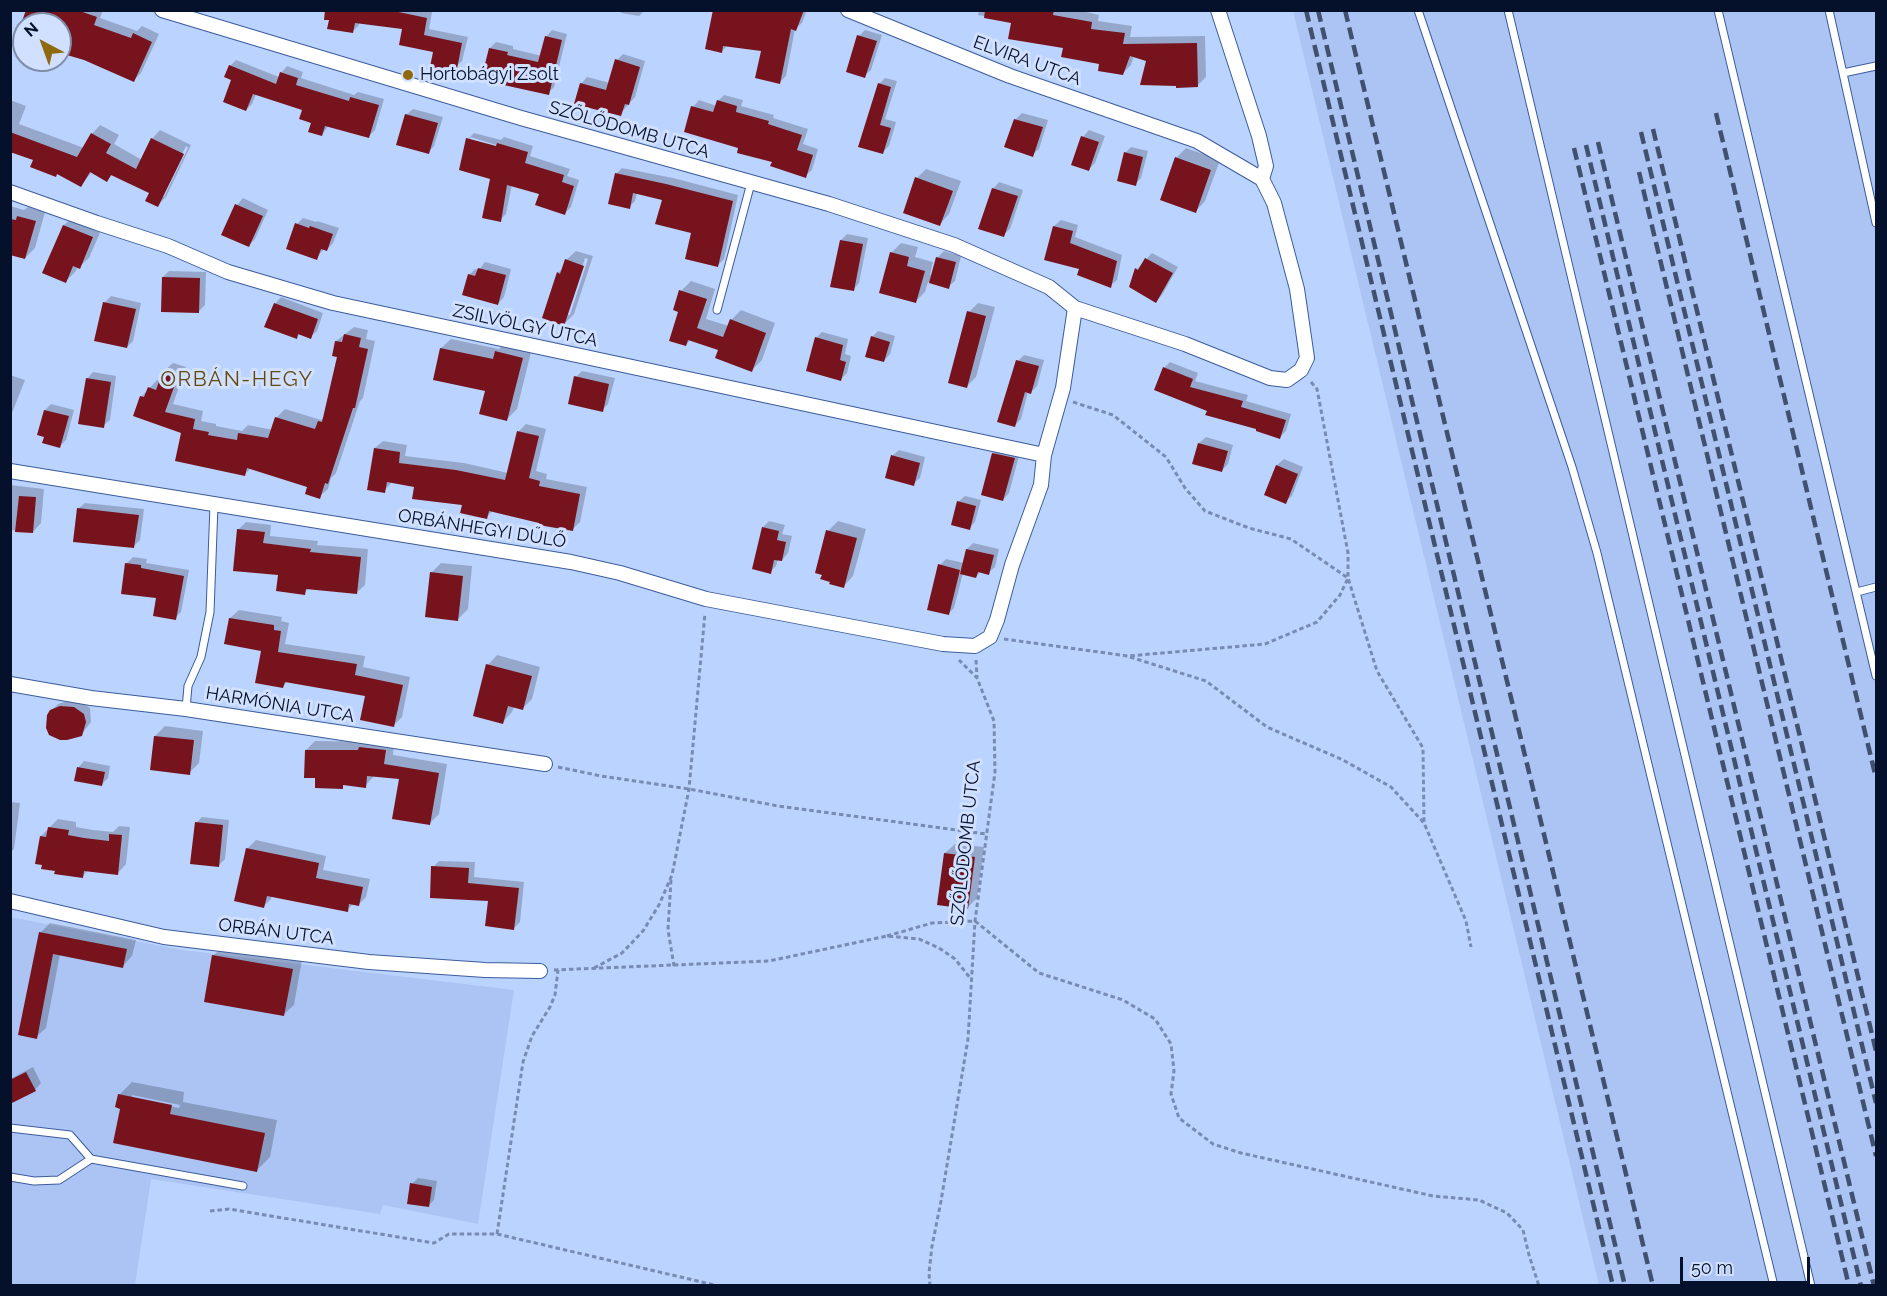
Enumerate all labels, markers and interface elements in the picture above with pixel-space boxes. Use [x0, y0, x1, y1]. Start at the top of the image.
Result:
north arrow [12, 12, 72, 72]
text: N [20, 18, 42, 41]
street label: ELVIRA UTCA [970, 31, 1084, 91]
place label: Hortobágyi Zsolt [420, 64, 559, 86]
marker: Hortobágyi Zsolt [401, 68, 415, 82]
street label: SZŐLŐDOMB UTCA [546, 97, 712, 163]
street label: ZSILVÖLGY UTCA [451, 300, 599, 352]
district label: ORBÁN-HEGY [160, 367, 314, 393]
street label: ORBÁNHEGYI DŰLŐ [396, 505, 568, 553]
street label: HARMÓNIA UTCA [204, 683, 356, 727]
street label: SZŐLŐDOMB UTCA [947, 759, 985, 927]
street label: ORBÁN UTCA [217, 914, 335, 950]
scale bar [1683, 1245, 1814, 1283]
text: 50 m [1691, 1257, 1733, 1278]

